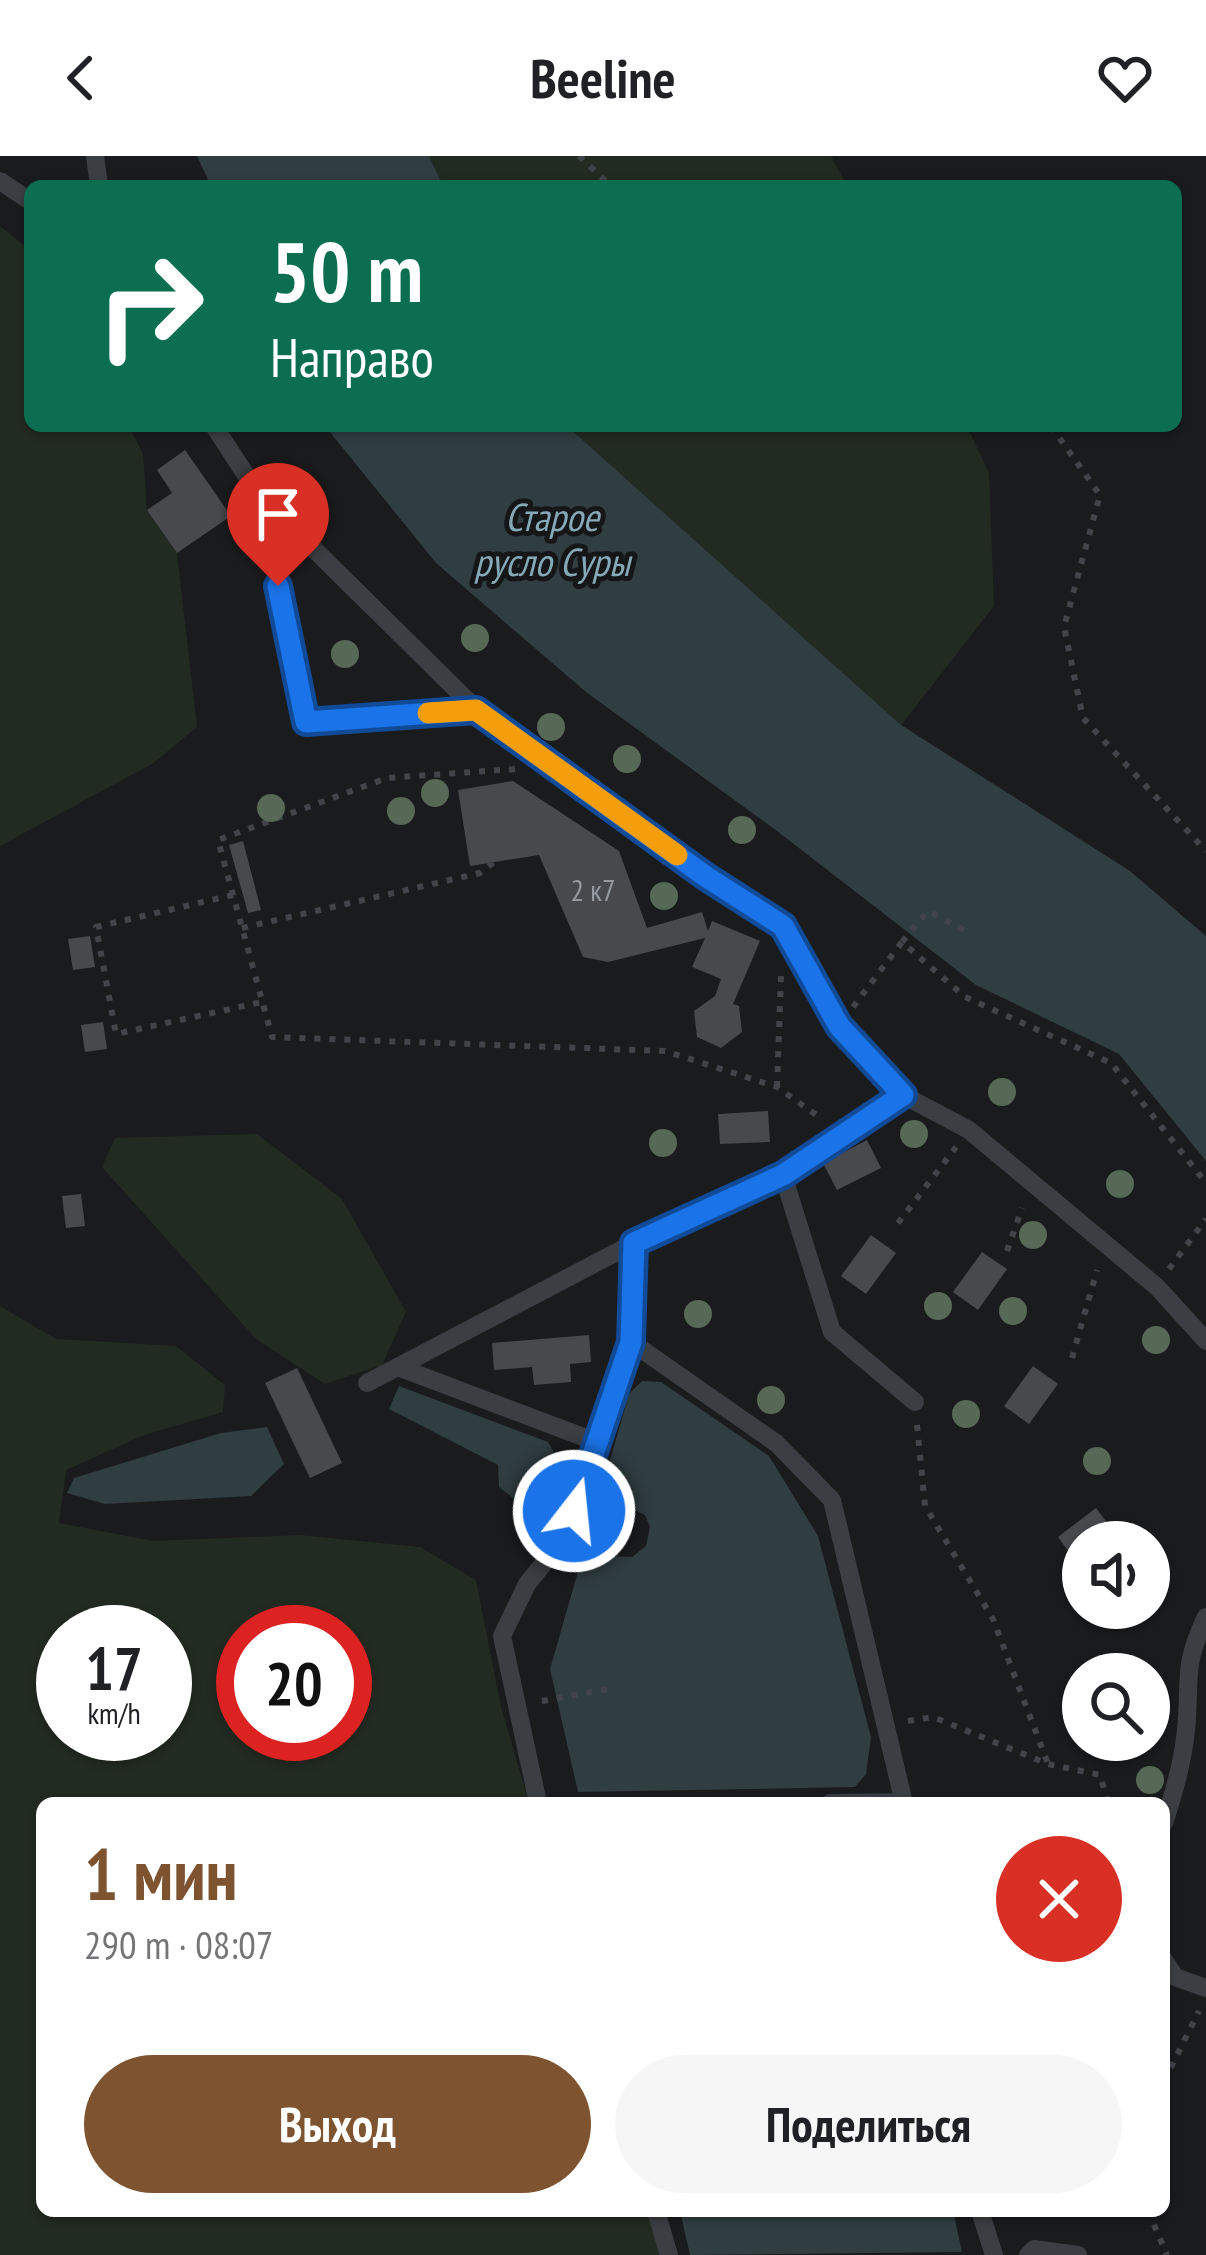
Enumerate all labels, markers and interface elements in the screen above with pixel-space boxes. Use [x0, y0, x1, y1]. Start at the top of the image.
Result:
text: Beeline [530, 43, 676, 113]
icon: back [48, 45, 114, 111]
icon: heart [1092, 45, 1158, 111]
text: 50 m [270, 216, 423, 325]
icon: right [72, 228, 228, 384]
text: Направо [270, 322, 434, 392]
pin [227, 463, 329, 586]
icon: arrive [245, 481, 311, 547]
water label: Старое русло Суры [474, 491, 633, 587]
house number: 2 к7 [571, 870, 615, 909]
position arrow [511, 1448, 637, 1574]
map controls [1062, 1521, 1170, 1761]
button: sound [1062, 1521, 1170, 1629]
speed limit sign: 20 [216, 1605, 372, 1761]
text: 17 [85, 1629, 143, 1707]
button: search [1062, 1653, 1170, 1761]
text: km/h [87, 1693, 141, 1732]
text: 1 мин [84, 1827, 238, 1920]
button: close [996, 1836, 1122, 1962]
text: 290 m · 08:07 [84, 1919, 273, 1970]
button: Выход [84, 2055, 591, 2193]
button: Поделиться [615, 2055, 1122, 2193]

